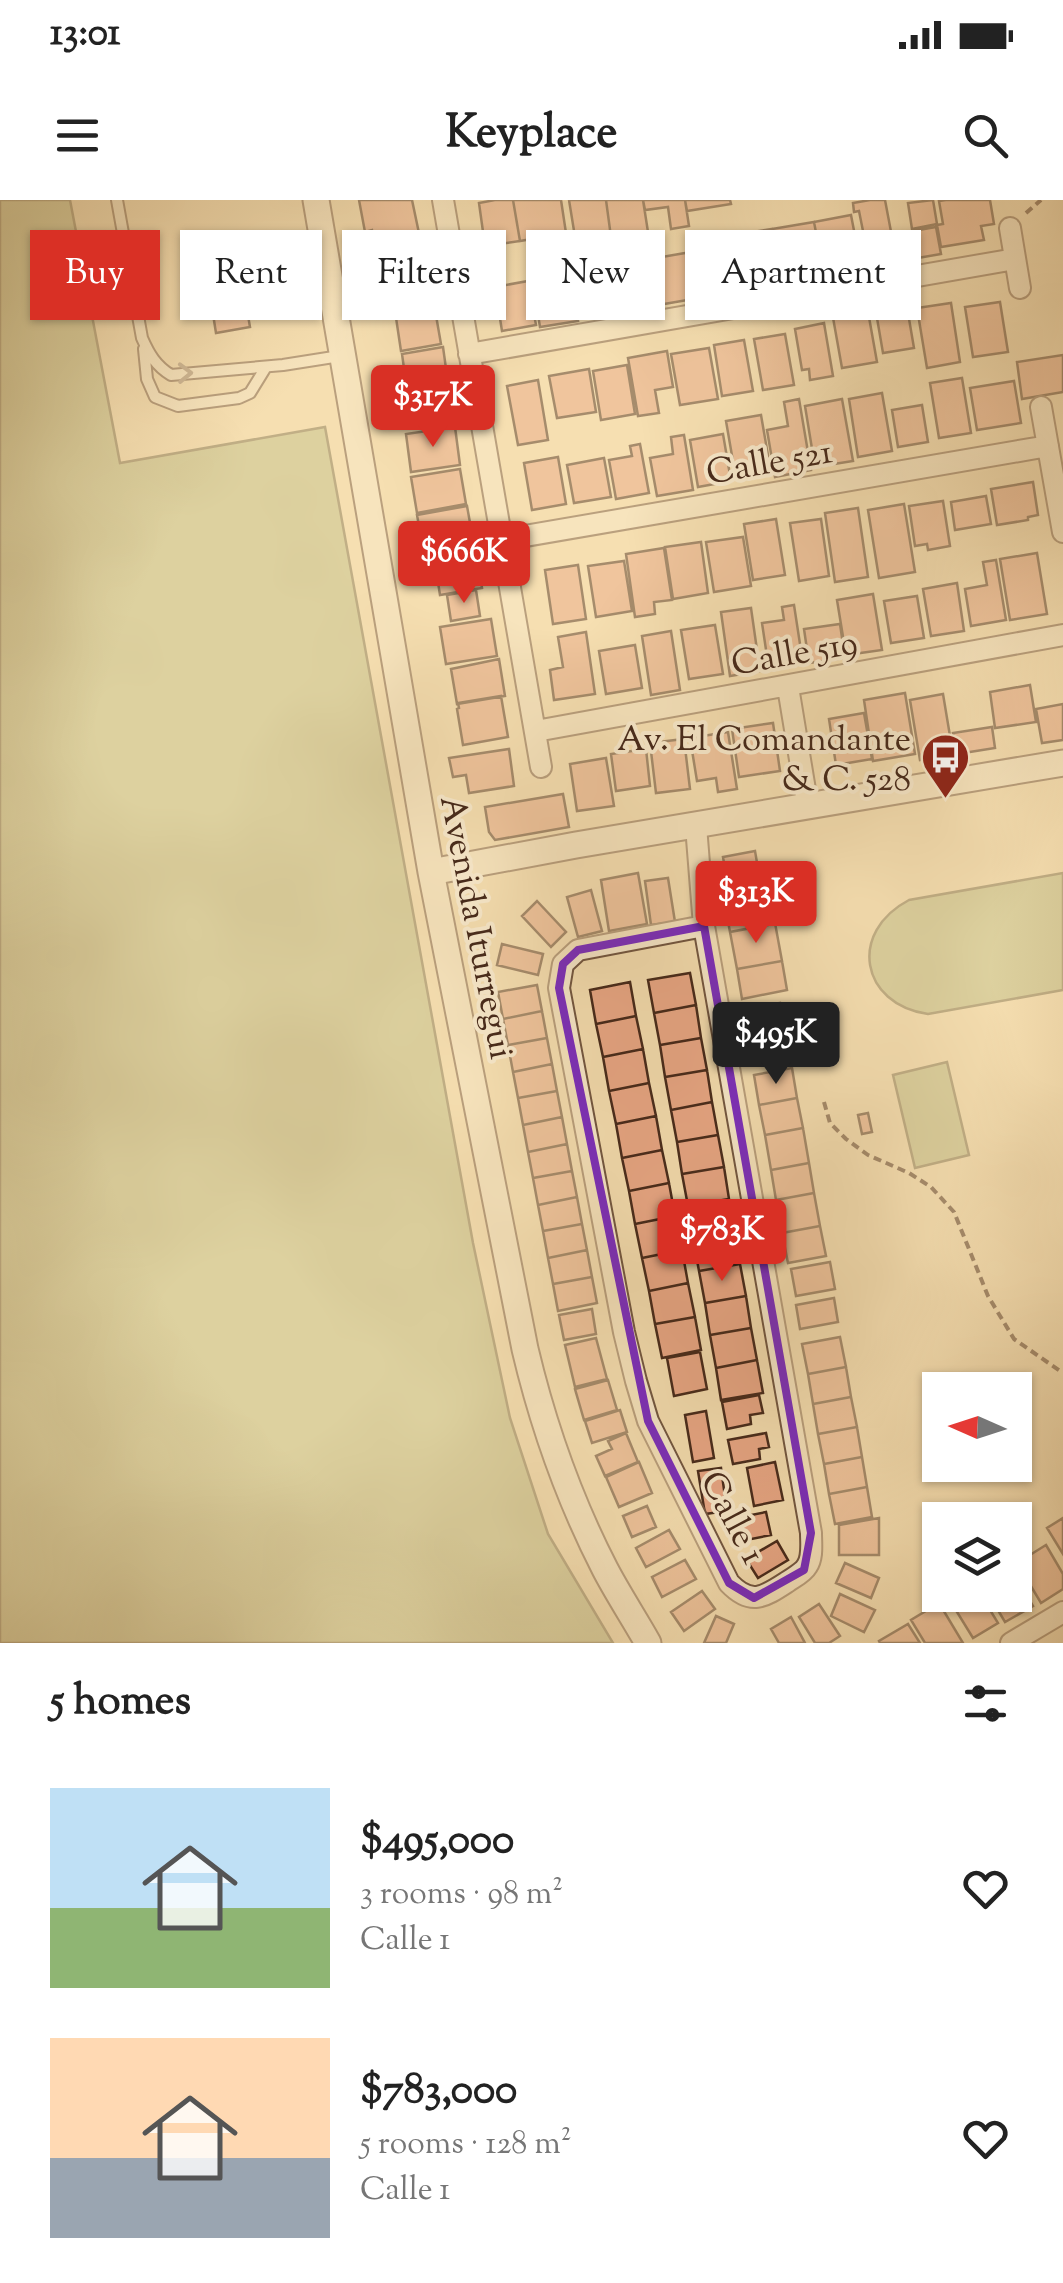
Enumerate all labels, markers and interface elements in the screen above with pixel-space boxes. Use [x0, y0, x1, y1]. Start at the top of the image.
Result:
text: 13:01 [50, 8, 120, 62]
text: Keyplace [445, 103, 618, 168]
icon: menu [50, 108, 105, 163]
icon: search [958, 108, 1013, 163]
chip: Buy [30, 230, 160, 320]
chip: Rent [180, 230, 322, 320]
chip: Filters [342, 230, 506, 320]
chip: New [526, 230, 665, 320]
chip: Apartment [685, 230, 921, 320]
one-way arrow [178, 362, 193, 383]
pin: $317K [363, 365, 503, 450]
text: $317K [393, 374, 473, 420]
street label: Calle 521 [703, 428, 837, 501]
pin: $666K [394, 521, 534, 606]
text: $666K [420, 530, 508, 576]
street label: Calle 519 [727, 619, 862, 692]
place label: Av. El Comandante & C. 528 [617, 716, 911, 807]
bus stop icon: Av. El Comandante & C. 528 [920, 732, 972, 800]
street label: Avenida Iturregui [424, 792, 525, 1064]
pin: $313K [686, 861, 826, 946]
text: $313K [718, 870, 794, 916]
pin: $495K [706, 1002, 846, 1087]
text: $495K [735, 1011, 817, 1057]
pin: $783K [652, 1199, 792, 1284]
text: $783K [679, 1208, 765, 1254]
north arrow [922, 1372, 1032, 1482]
map controls [922, 1372, 1032, 1612]
street label: Calle 1 [685, 1463, 777, 1574]
button: layers [922, 1502, 1032, 1612]
text: 5 homes [50, 1673, 191, 1733]
icon: filters [958, 1676, 1013, 1731]
text: $495,000 [360, 1812, 514, 1872]
icon: home [130, 1828, 250, 1948]
icon: heart [958, 1861, 1013, 1916]
text: 3 rooms · 98 m² [360, 1872, 563, 1918]
text: Calle 1 [360, 1918, 450, 1964]
text: $783,000 [360, 2062, 517, 2122]
icon: home [130, 2078, 250, 2198]
icon: heart [958, 2111, 1013, 2166]
text: 5 rooms · 128 m² [360, 2122, 571, 2168]
text: Calle 1 [360, 2168, 450, 2214]

